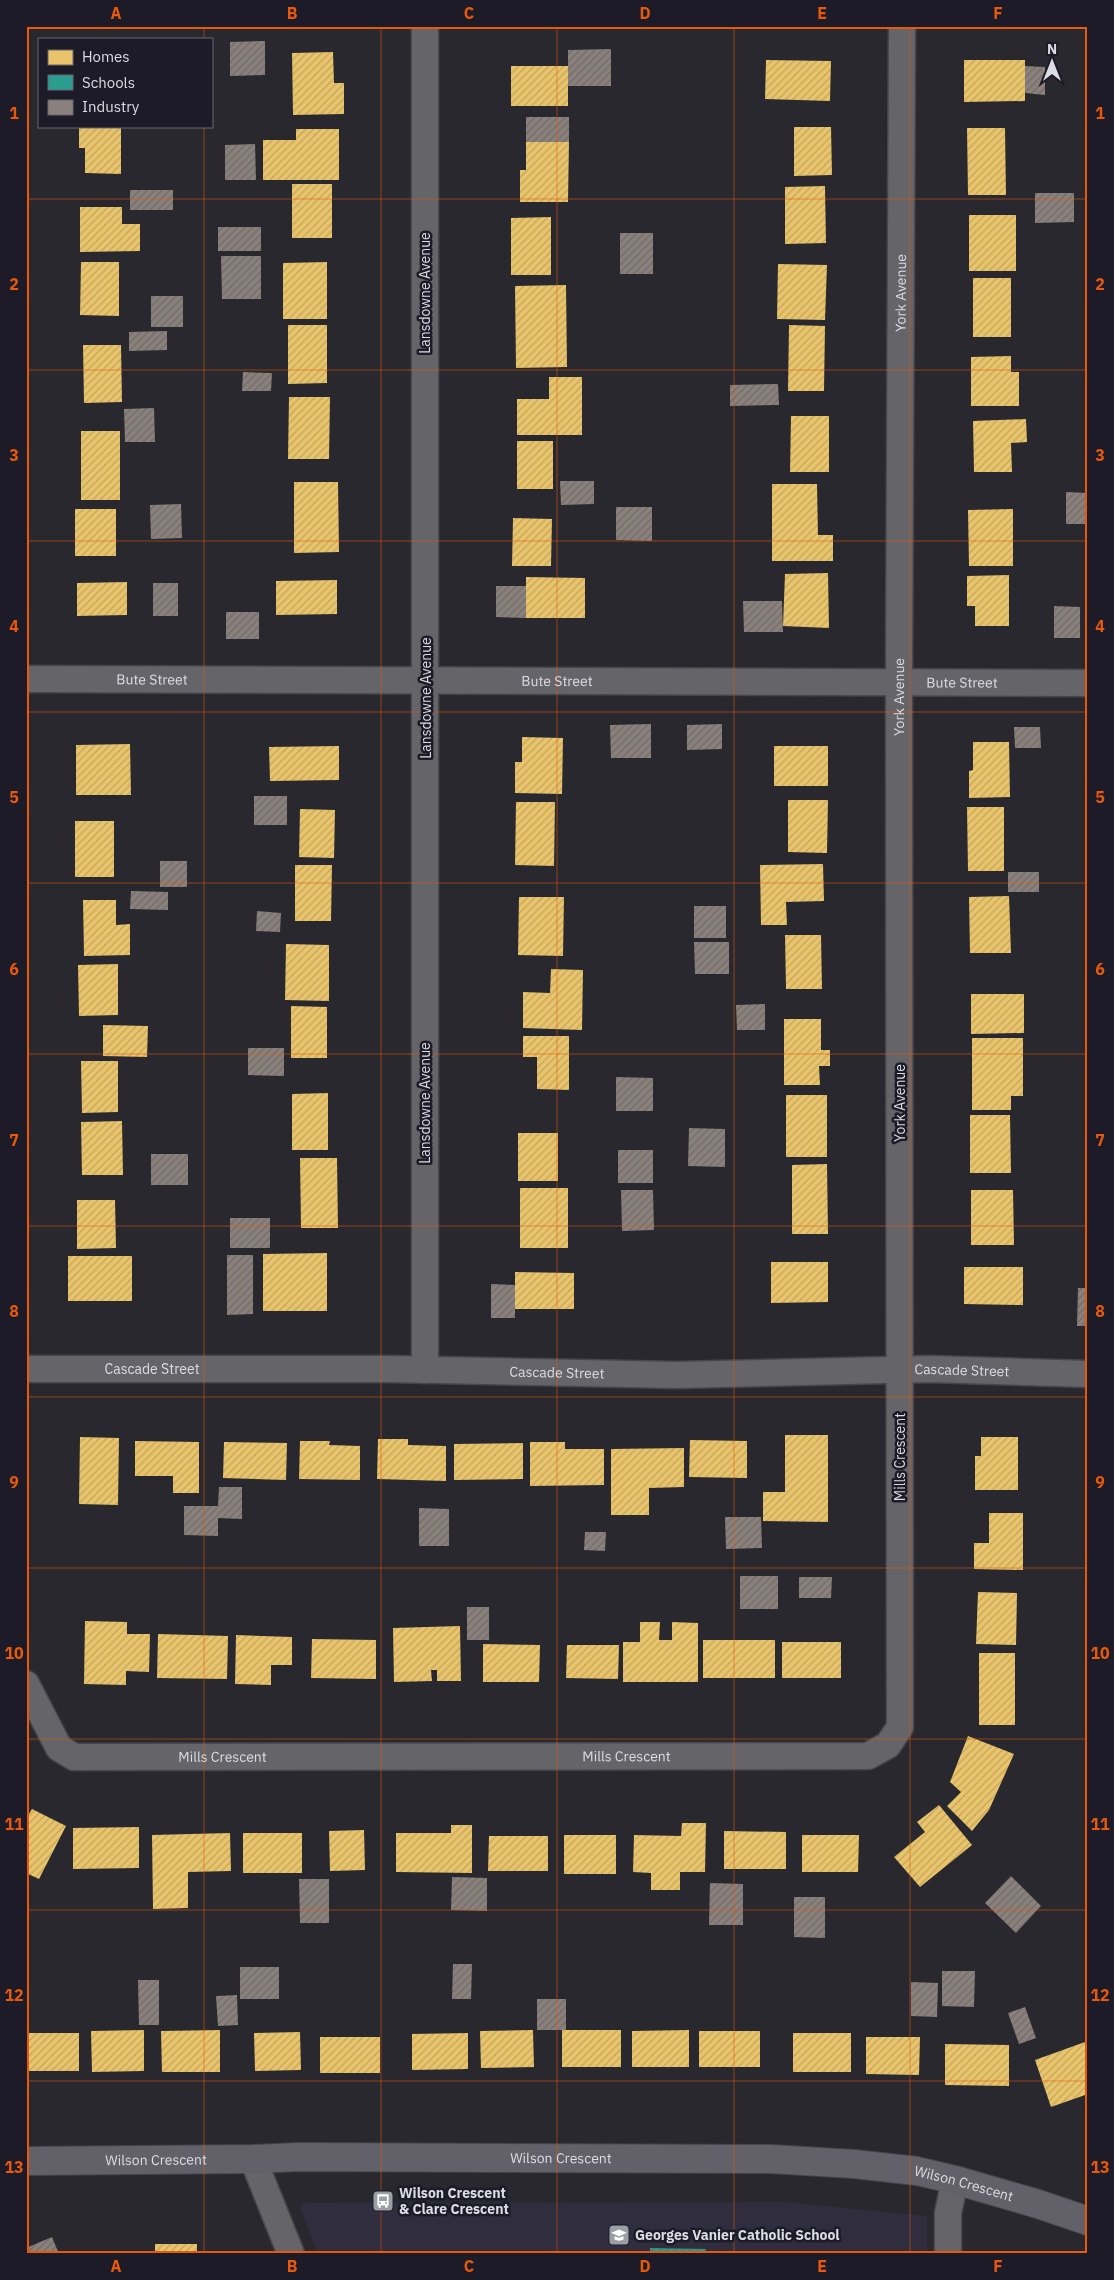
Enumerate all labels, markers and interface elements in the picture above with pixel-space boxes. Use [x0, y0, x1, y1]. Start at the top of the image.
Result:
text: A [111, 3, 122, 23]
text: B [287, 3, 298, 23]
text: C [464, 3, 474, 23]
text: D [639, 3, 651, 23]
text: E [817, 3, 827, 23]
text: F [993, 3, 1003, 23]
legend [38, 38, 212, 128]
north arrow [1026, 38, 1076, 88]
text: N [1047, 40, 1057, 58]
text: Homes [82, 47, 130, 66]
text: Schools [82, 73, 135, 92]
text: Industry [82, 97, 140, 116]
text: 1 [9, 103, 19, 123]
text: 1 [1095, 103, 1105, 123]
street label: Lansdowne Avenue [416, 232, 434, 354]
street label: York Avenue [892, 254, 910, 332]
text: 2 [9, 274, 19, 294]
text: 2 [1095, 274, 1105, 294]
text: 3 [9, 445, 19, 465]
text: 3 [1095, 445, 1105, 465]
text: 4 [9, 616, 19, 636]
text: 4 [1095, 616, 1105, 636]
street label: Lansdowne Avenue [417, 637, 435, 759]
street label: York Avenue [890, 658, 908, 736]
street label: Bute Street [116, 670, 188, 689]
street label: Bute Street [521, 672, 593, 690]
street label: Bute Street [926, 673, 998, 692]
text: 5 [9, 787, 19, 807]
text: 5 [1095, 787, 1105, 807]
text: 6 [9, 959, 19, 979]
text: 6 [1095, 959, 1105, 979]
street label: Lansdowne Avenue [416, 1042, 434, 1164]
street label: York Avenue [891, 1064, 909, 1142]
text: 7 [9, 1130, 19, 1150]
text: 7 [1095, 1130, 1105, 1150]
text: 8 [9, 1301, 19, 1321]
text: 8 [1095, 1301, 1105, 1321]
street label: Cascade Street [104, 1360, 200, 1378]
street label: Cascade Street [914, 1360, 1010, 1381]
street label: Cascade Street [509, 1363, 605, 1383]
street label: Mills Crescent [891, 1413, 909, 1501]
text: 9 [9, 1472, 19, 1492]
text: 9 [1095, 1472, 1105, 1492]
text: 10 [4, 1643, 24, 1663]
text: 10 [1090, 1643, 1110, 1663]
street label: Mills Crescent [582, 1747, 671, 1765]
street label: Mills Crescent [178, 1748, 267, 1766]
text: 11 [4, 1814, 24, 1834]
text: 11 [1090, 1814, 1110, 1834]
text: 12 [4, 1985, 24, 2005]
text: 12 [1090, 1985, 1110, 2005]
street label: Wilson Crescent [510, 2149, 612, 2167]
street label: Wilson Crescent [105, 2150, 207, 2169]
text: 13 [4, 2157, 24, 2177]
text: 13 [1090, 2157, 1110, 2177]
street label: Wilson Crescent [913, 2162, 1015, 2205]
place label: Wilson Crescent & Clare Crescent [399, 2184, 509, 2218]
bus stop icon: Wilson Crescent & Clare Crescent [371, 2189, 395, 2213]
school or university icon: Georges Vanier Catholic School [607, 2223, 631, 2247]
place label: Georges Vanier Catholic School [635, 2226, 840, 2244]
text: A [111, 2256, 122, 2276]
text: B [287, 2256, 298, 2276]
text: C [464, 2256, 474, 2276]
text: D [639, 2256, 651, 2276]
text: E [817, 2256, 827, 2276]
text: F [993, 2256, 1003, 2276]

